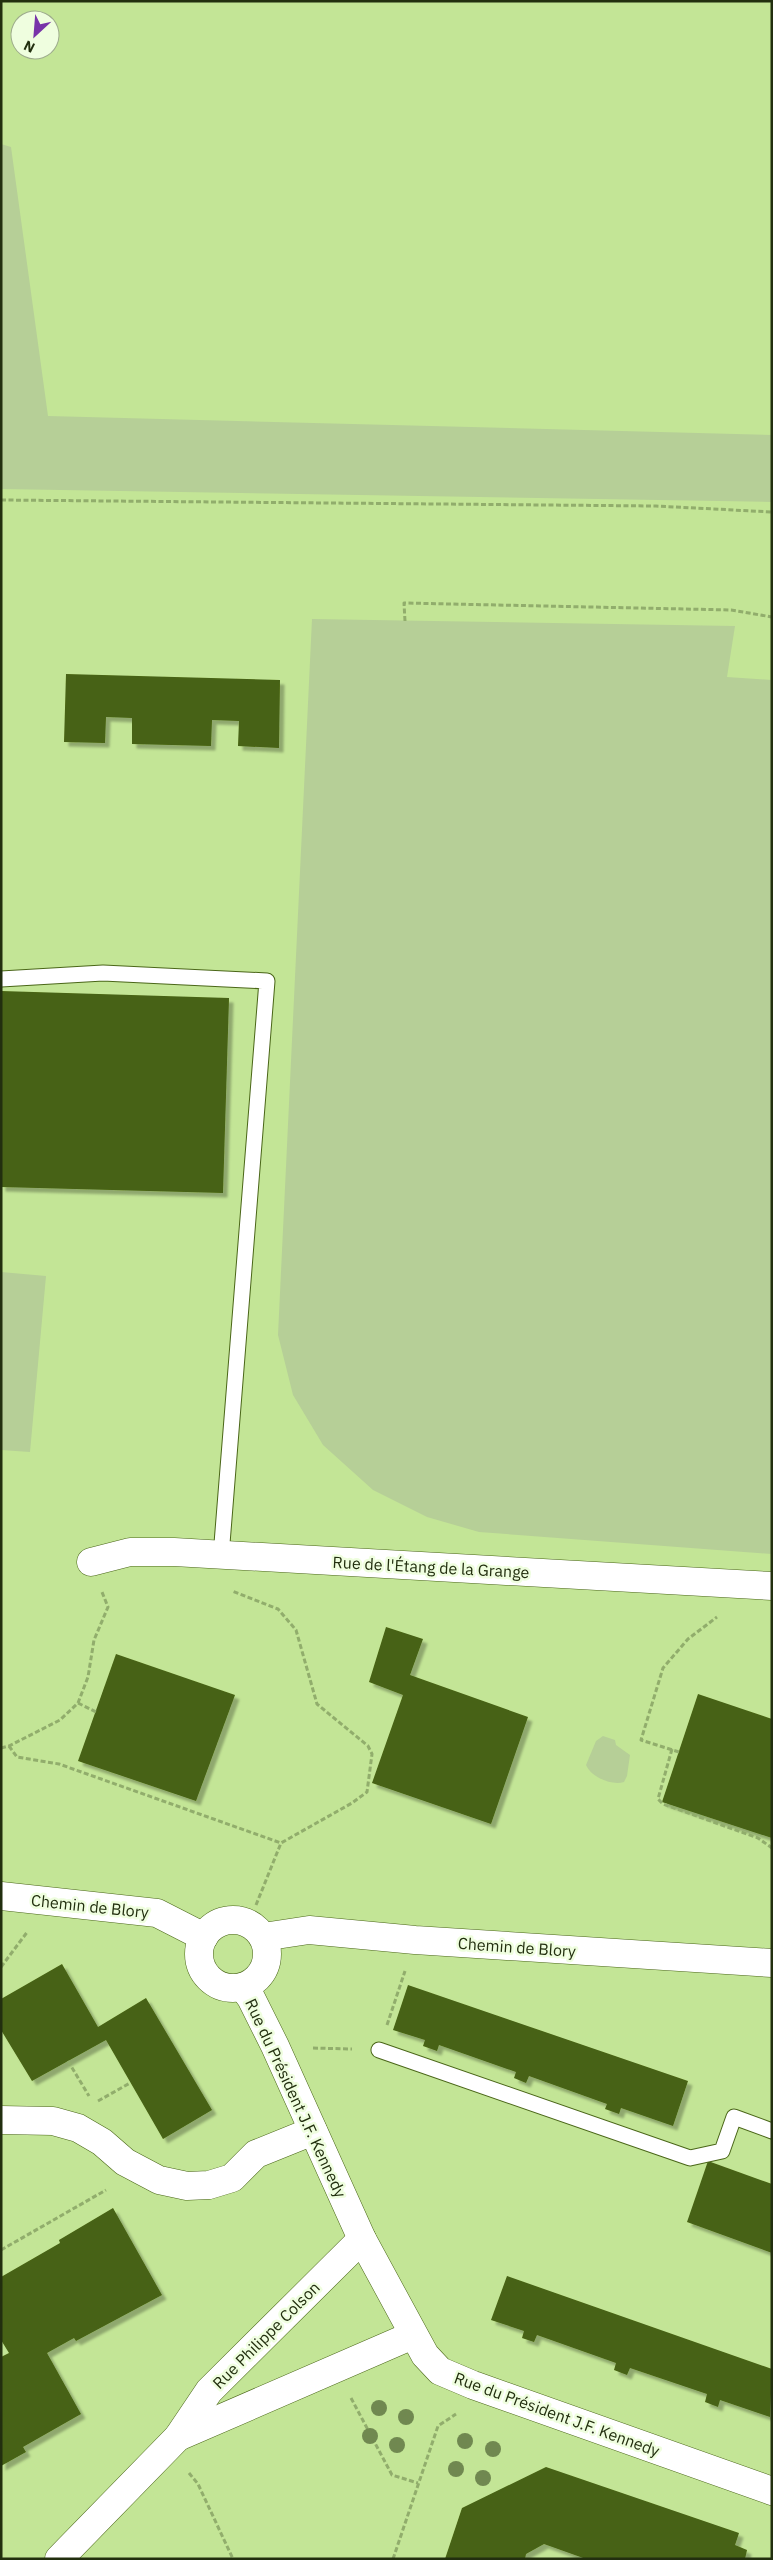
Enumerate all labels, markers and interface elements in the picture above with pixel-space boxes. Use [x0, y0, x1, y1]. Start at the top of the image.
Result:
north arrow [10, 10, 60, 60]
text: N [21, 36, 38, 57]
street label: Rue de l'Étang de la Grange [332, 1551, 530, 1582]
street label: Chemin de Blory [30, 1890, 150, 1922]
street label: Chemin de Blory [457, 1933, 577, 1961]
street label: Rue du Président J.F. Kennedy [241, 1995, 351, 2201]
street label: Rue Philippe Colson [208, 2277, 324, 2393]
street label: Rue du Président J.F. Kennedy [452, 2367, 662, 2461]

